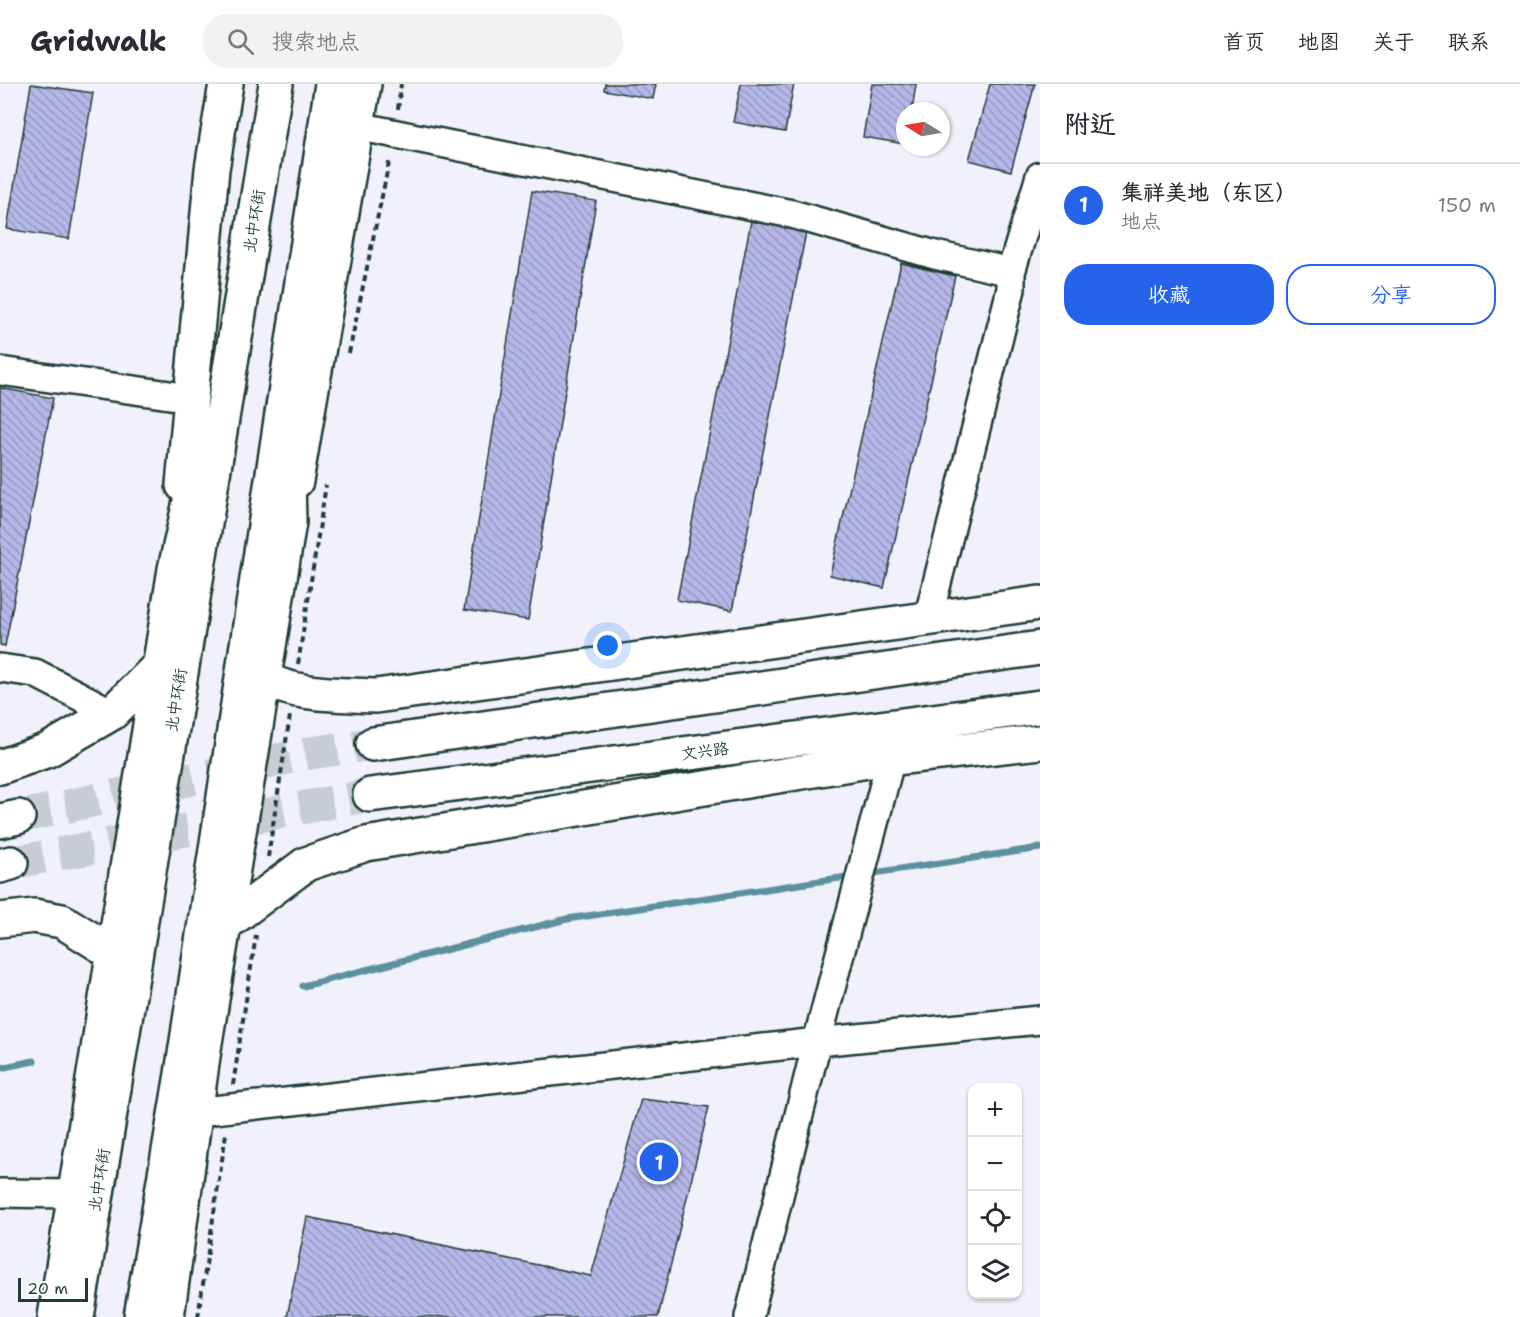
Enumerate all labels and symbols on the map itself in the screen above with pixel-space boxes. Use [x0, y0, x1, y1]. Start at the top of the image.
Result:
north arrow [896, 102, 950, 156]
street label: 北中环街 [239, 188, 269, 254]
your location [593, 631, 622, 660]
street label: 北中环街 [161, 667, 191, 733]
street label: 文兴路 [680, 738, 730, 764]
pin: 1 [640, 1140, 678, 1184]
street label: 北中环街 [84, 1147, 114, 1213]
scale bar [18, 1275, 88, 1302]

